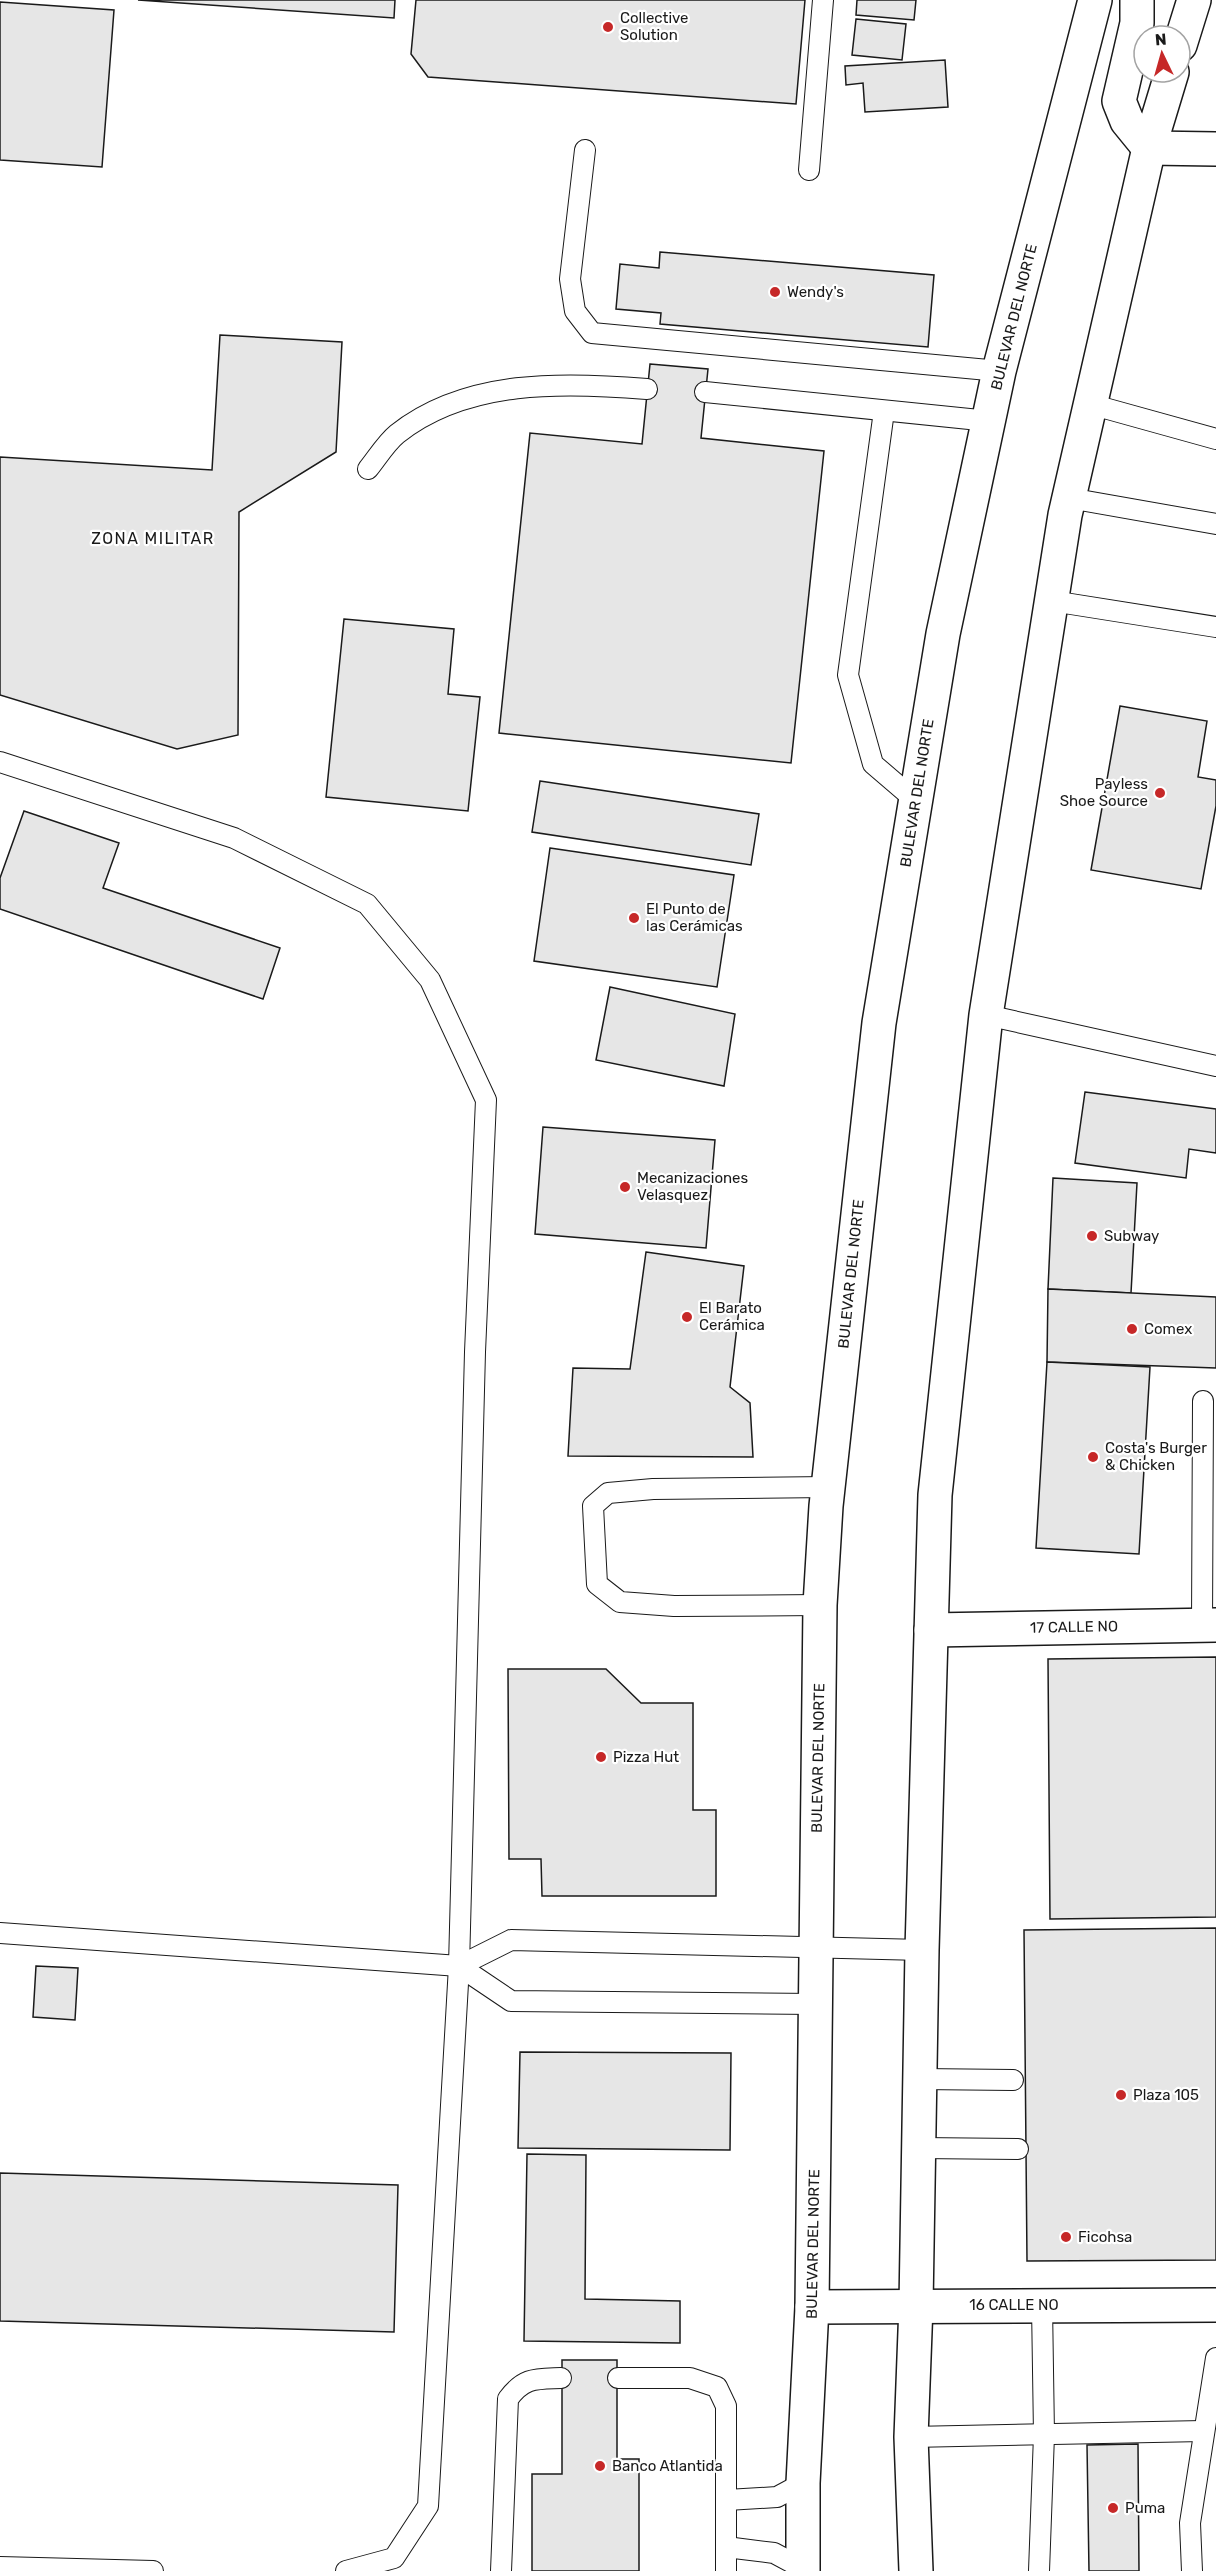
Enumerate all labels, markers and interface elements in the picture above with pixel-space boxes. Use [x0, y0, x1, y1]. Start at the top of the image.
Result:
place label: Collective Solution [620, 9, 689, 44]
marker: Collective Solution [601, 20, 615, 34]
north arrow [1132, 24, 1192, 84]
text: N [1154, 30, 1167, 50]
street label: BULEVAR DEL NORTE [987, 242, 1041, 392]
place label: Wendy's [787, 283, 844, 301]
marker: Wendy's [768, 285, 782, 299]
district label: ZONA MILITAR [91, 529, 215, 548]
street label: BULEVAR DEL NORTE [896, 718, 938, 868]
place label: Payless Shoe Source [1060, 775, 1148, 810]
marker: Payless Shoe Source [1153, 786, 1167, 800]
place label: El Punto de las Cerámicas [646, 900, 743, 935]
marker: El Punto de las Cerámicas [627, 911, 641, 925]
place label: Mecanizaciones Velasquez [637, 1169, 749, 1204]
marker: Mecanizaciones Velasquez [618, 1180, 632, 1194]
street label: BULEVAR DEL NORTE [834, 1199, 868, 1349]
place label: Subway [1104, 1227, 1159, 1245]
marker: Subway [1085, 1229, 1099, 1243]
place label: El Barato Cerámica [699, 1299, 765, 1334]
marker: El Barato Cerámica [680, 1310, 694, 1324]
place label: Comex [1144, 1320, 1192, 1338]
marker: Comex [1125, 1322, 1139, 1336]
place label: Costa's Burger & Chicken [1105, 1439, 1207, 1474]
marker: Costa's Burger & Chicken [1086, 1450, 1100, 1464]
street label: 17 CALLE NO [1030, 1617, 1118, 1637]
street label: BULEVAR DEL NORTE [808, 1683, 828, 1833]
place label: Pizza Hut [613, 1748, 679, 1766]
marker: Pizza Hut [594, 1750, 608, 1764]
place label: Plaza 105 [1133, 2086, 1199, 2104]
marker: Plaza 105 [1114, 2088, 1128, 2102]
street label: BULEVAR DEL NORTE [803, 2169, 823, 2319]
place label: Ficohsa [1078, 2228, 1132, 2246]
marker: Ficohsa [1059, 2230, 1073, 2244]
street label: 16 CALLE NO [969, 2296, 1059, 2314]
place label: Banco Atlantida [612, 2457, 723, 2475]
marker: Banco Atlantida [593, 2459, 607, 2473]
place label: Puma [1125, 2499, 1165, 2517]
marker: Puma [1106, 2501, 1120, 2515]

